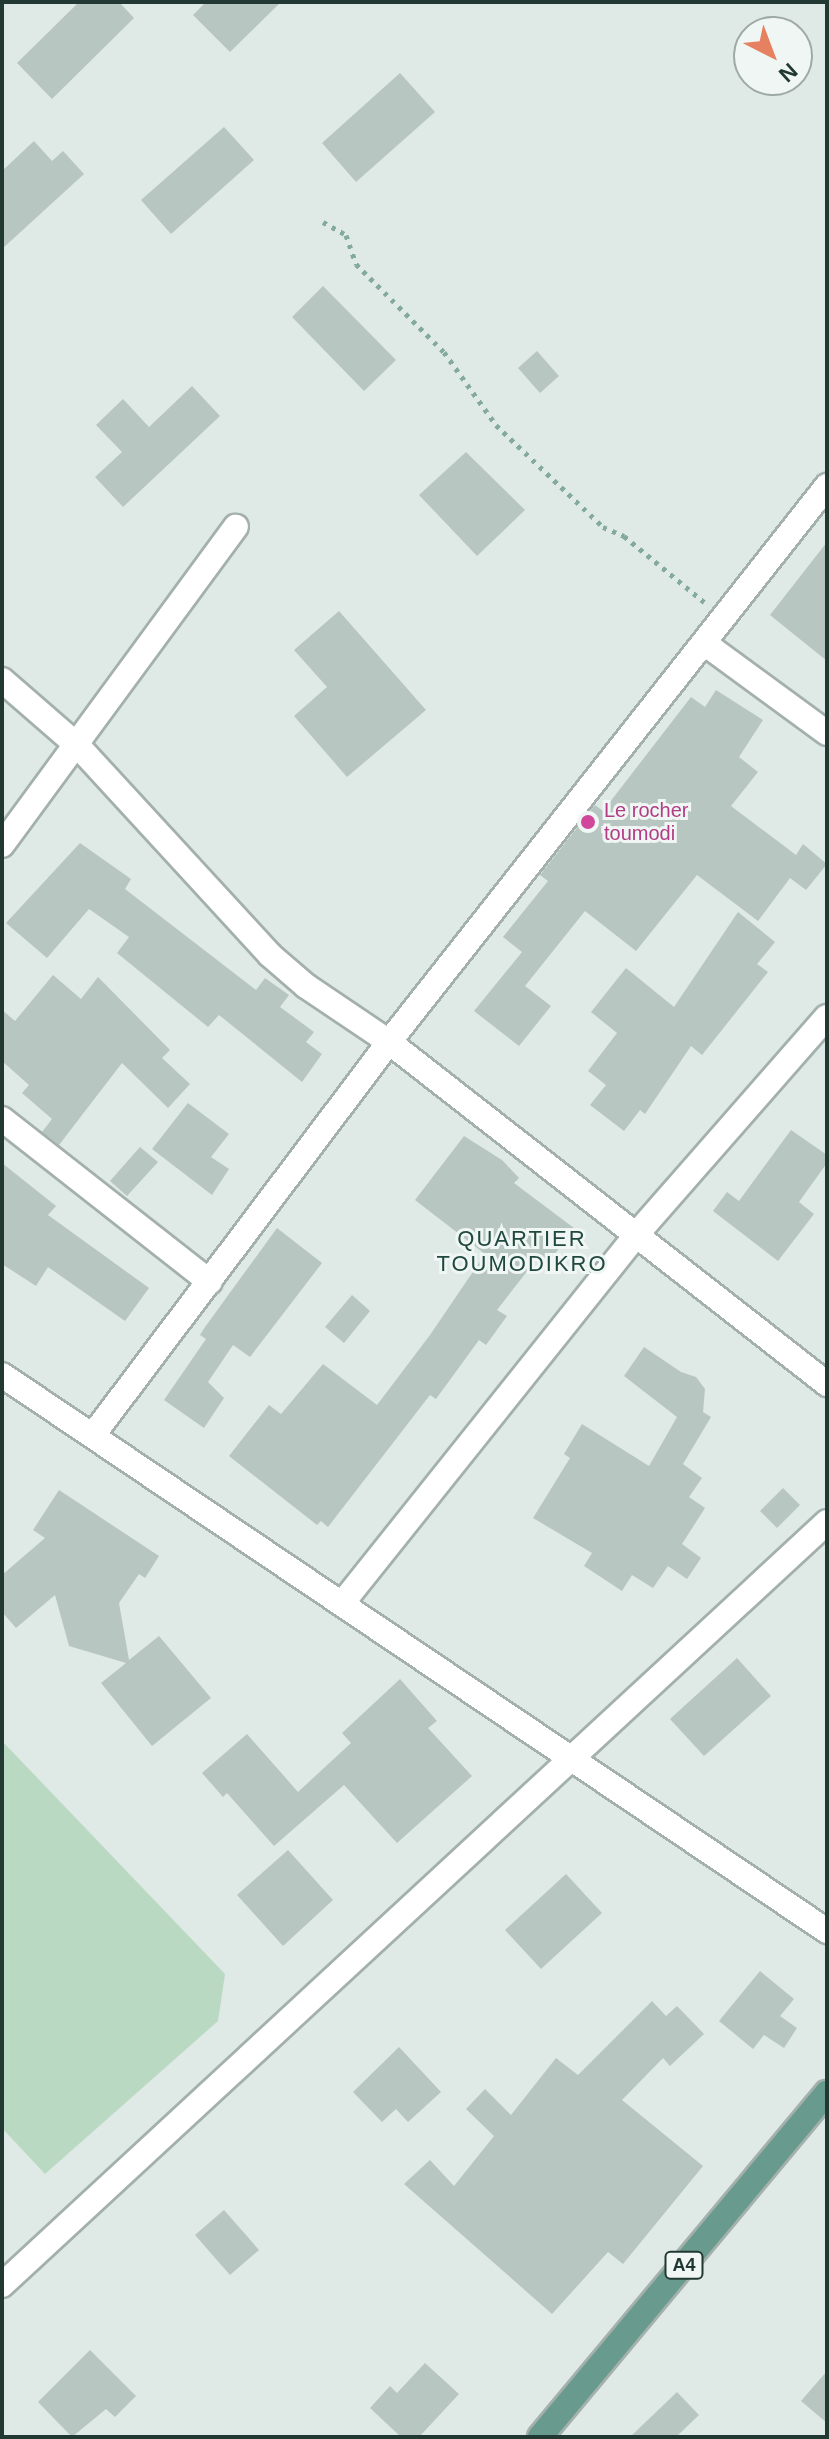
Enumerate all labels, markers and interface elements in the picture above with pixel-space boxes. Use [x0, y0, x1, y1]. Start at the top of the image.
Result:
north arrow [733, 16, 813, 96]
text: N [774, 58, 802, 87]
place label: Le rocher toumodi [604, 798, 688, 845]
marker: Le rocher toumodi [579, 813, 597, 831]
district label: QUARTIER TOUMODIKRO [436, 1225, 608, 1276]
road number: A4 [664, 2251, 704, 2279]

